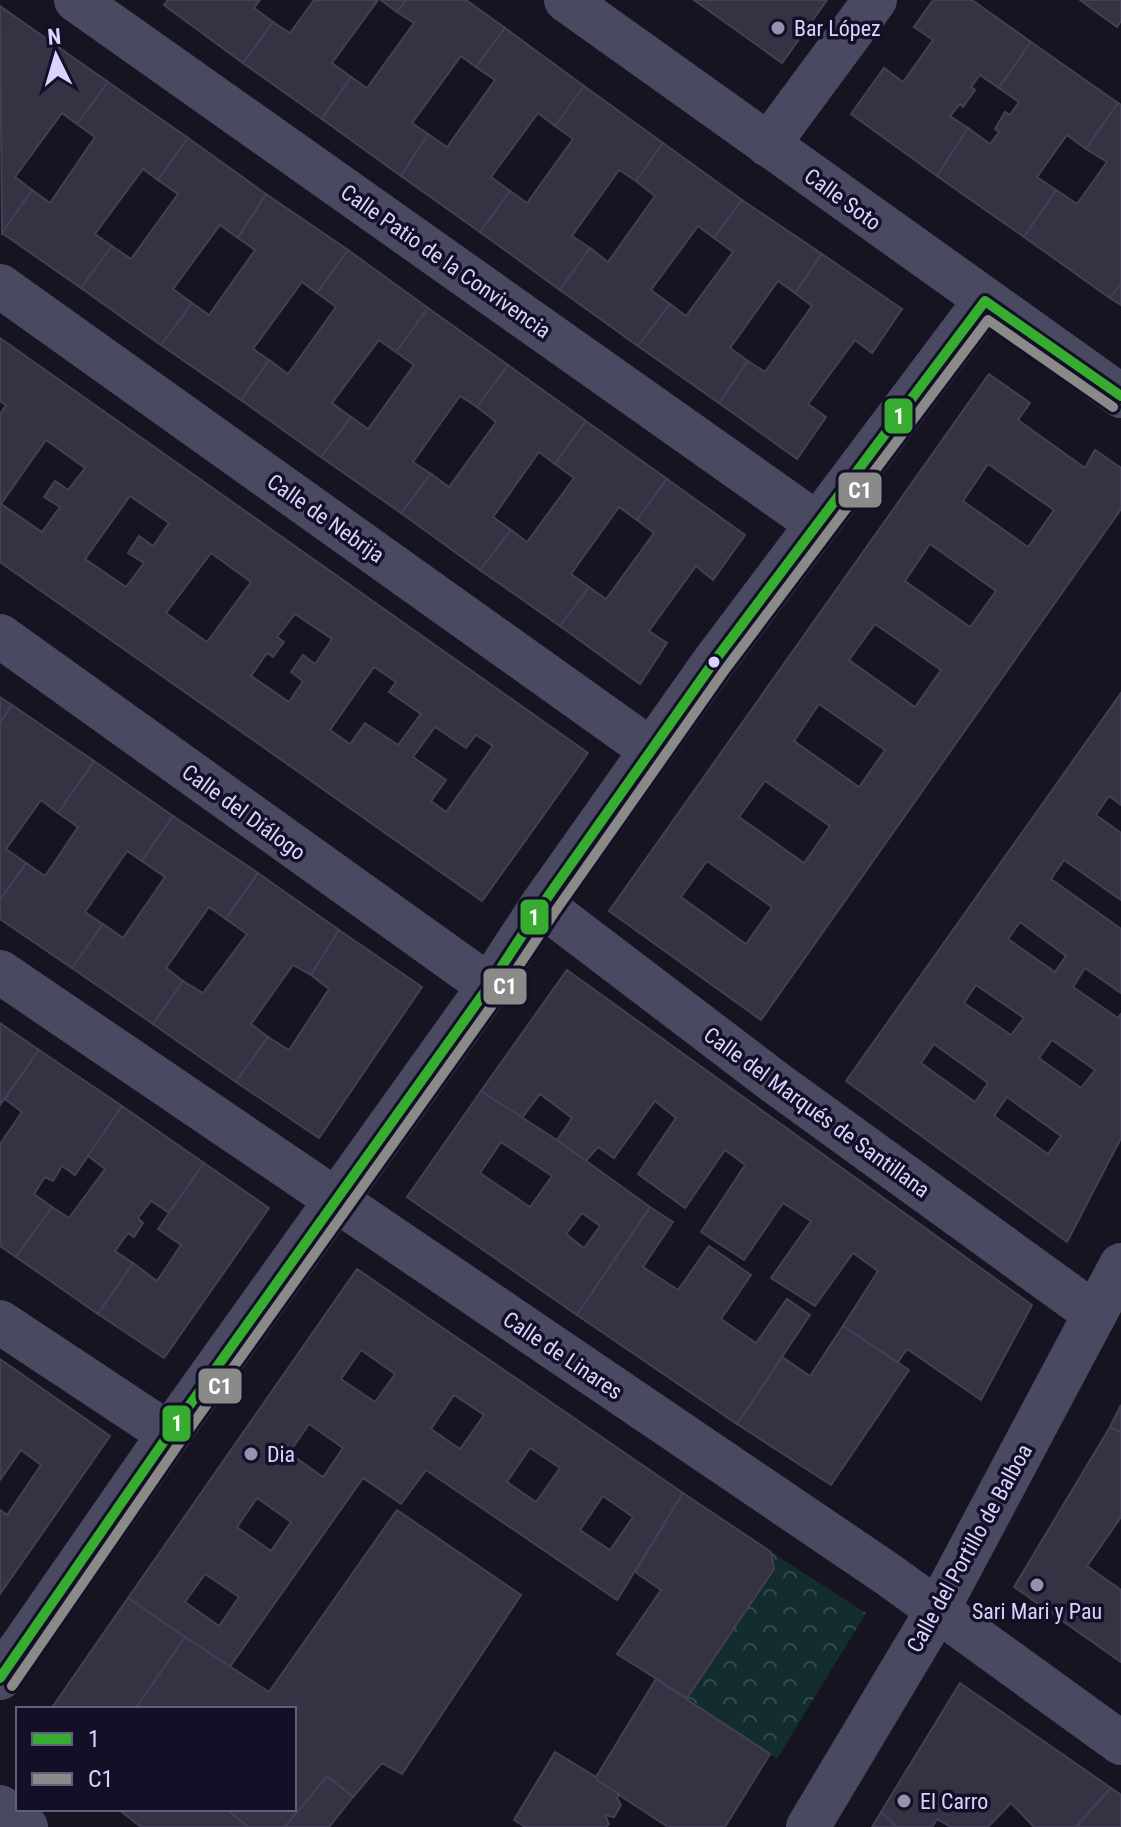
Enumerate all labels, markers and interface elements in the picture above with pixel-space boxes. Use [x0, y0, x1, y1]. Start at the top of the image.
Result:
north arrow [16, 16, 96, 96]
place label: Bar López [794, 16, 881, 41]
marker: Bar López [769, 19, 787, 37]
text: N [46, 24, 62, 50]
street label: Calle Soto [800, 163, 886, 235]
street label: Calle Patio de la Convivencia [336, 179, 555, 343]
line badge: 1 [883, 397, 914, 435]
text: 1 [893, 404, 905, 429]
street label: Calle de Nebrija [263, 469, 389, 568]
line badge: C1 [837, 471, 883, 509]
text: C1 [848, 478, 872, 503]
unlabelled marker [706, 654, 722, 670]
street label: Calle del Diálogo [177, 759, 310, 865]
line badge: 1 [519, 898, 550, 936]
text: 1 [528, 905, 540, 930]
line badge: C1 [482, 967, 528, 1006]
text: C1 [493, 974, 517, 999]
street label: Calle del Marqués de Santillana [699, 1022, 934, 1203]
street label: Calle de Linares [498, 1306, 627, 1404]
line badge: C1 [197, 1367, 243, 1405]
text: C1 [208, 1374, 232, 1399]
line badge: 1 [161, 1404, 192, 1443]
text: 1 [171, 1411, 183, 1436]
street label: Calle del Portillo de Balboa [902, 1440, 1037, 1657]
place label: Dia [267, 1442, 295, 1467]
marker: Dia [242, 1445, 260, 1463]
marker: Sari Mari y Pau [1028, 1576, 1046, 1594]
place label: Sari Mari y Pau [972, 1599, 1102, 1624]
legend [16, 1707, 296, 1811]
text: 1 [88, 1725, 100, 1753]
text: C1 [88, 1765, 113, 1793]
place label: El Carro [920, 1789, 988, 1814]
marker: El Carro [895, 1792, 913, 1810]

